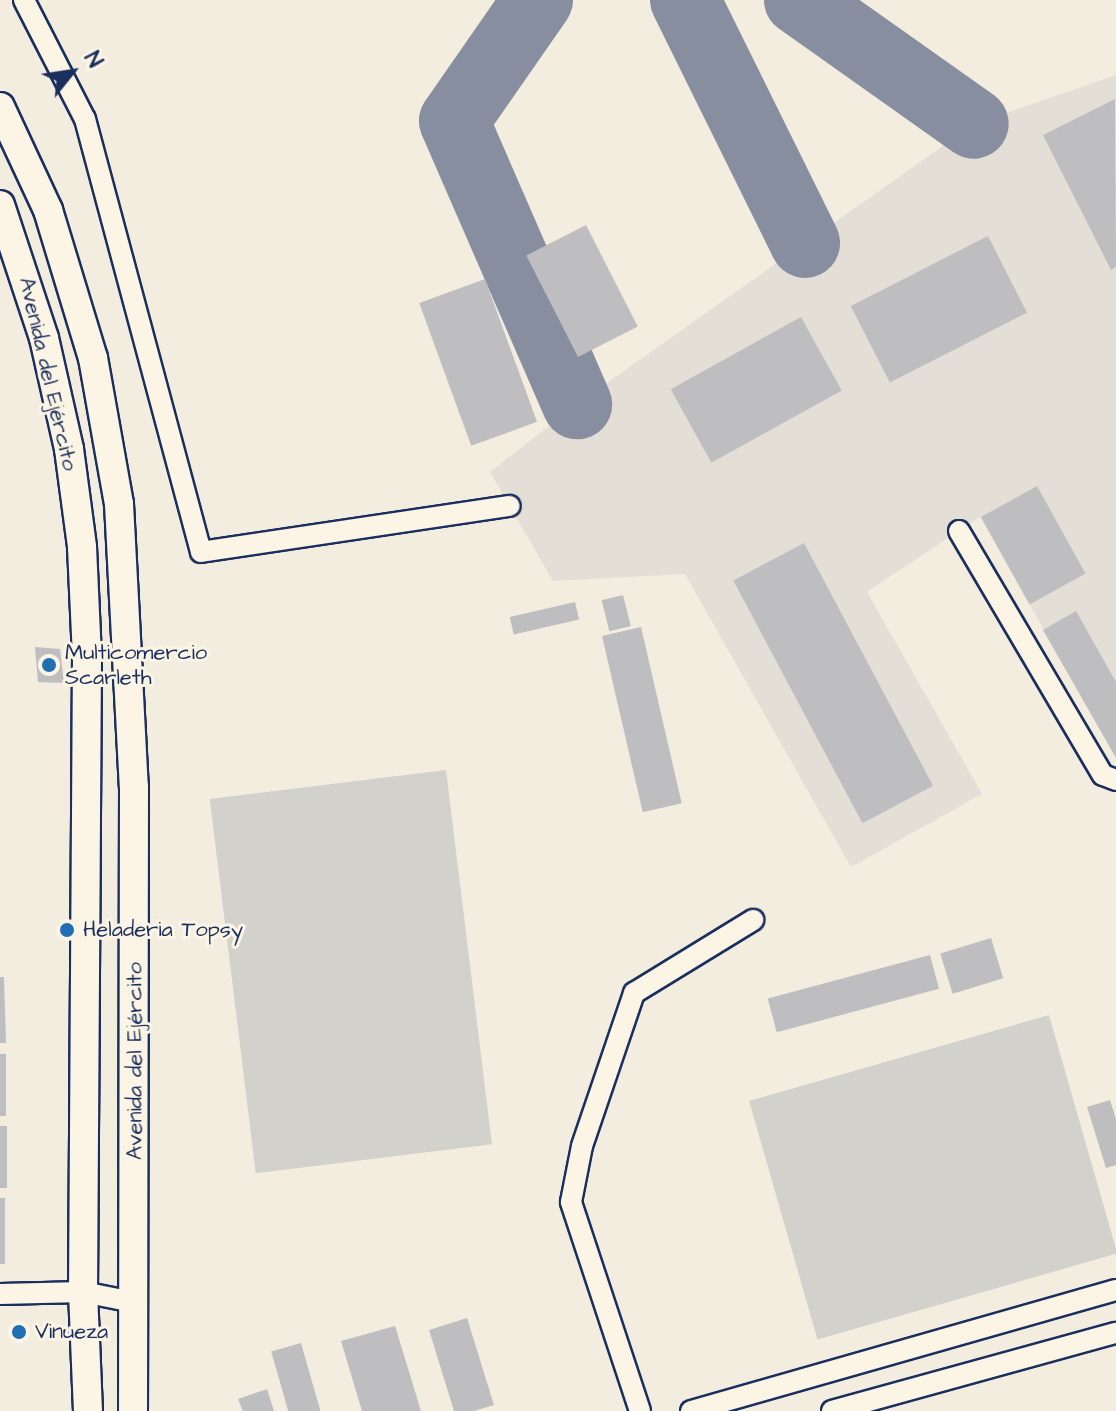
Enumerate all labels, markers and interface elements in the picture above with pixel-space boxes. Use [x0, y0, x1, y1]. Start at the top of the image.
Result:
north arrow [32, 32, 112, 112]
text: N [76, 46, 110, 73]
street label: Avenida del Ejército [13, 275, 83, 473]
place label: Multicomercio Scarleth [65, 639, 207, 690]
marker: Multicomercio Scarleth [40, 656, 58, 674]
place label: Heladeria Topsy [83, 917, 243, 943]
marker: Heladeria Topsy [58, 921, 76, 939]
street label: Avenida del Ejército [122, 962, 148, 1160]
place label: Vinueza [35, 1319, 108, 1345]
marker: Vinueza [10, 1323, 28, 1341]

